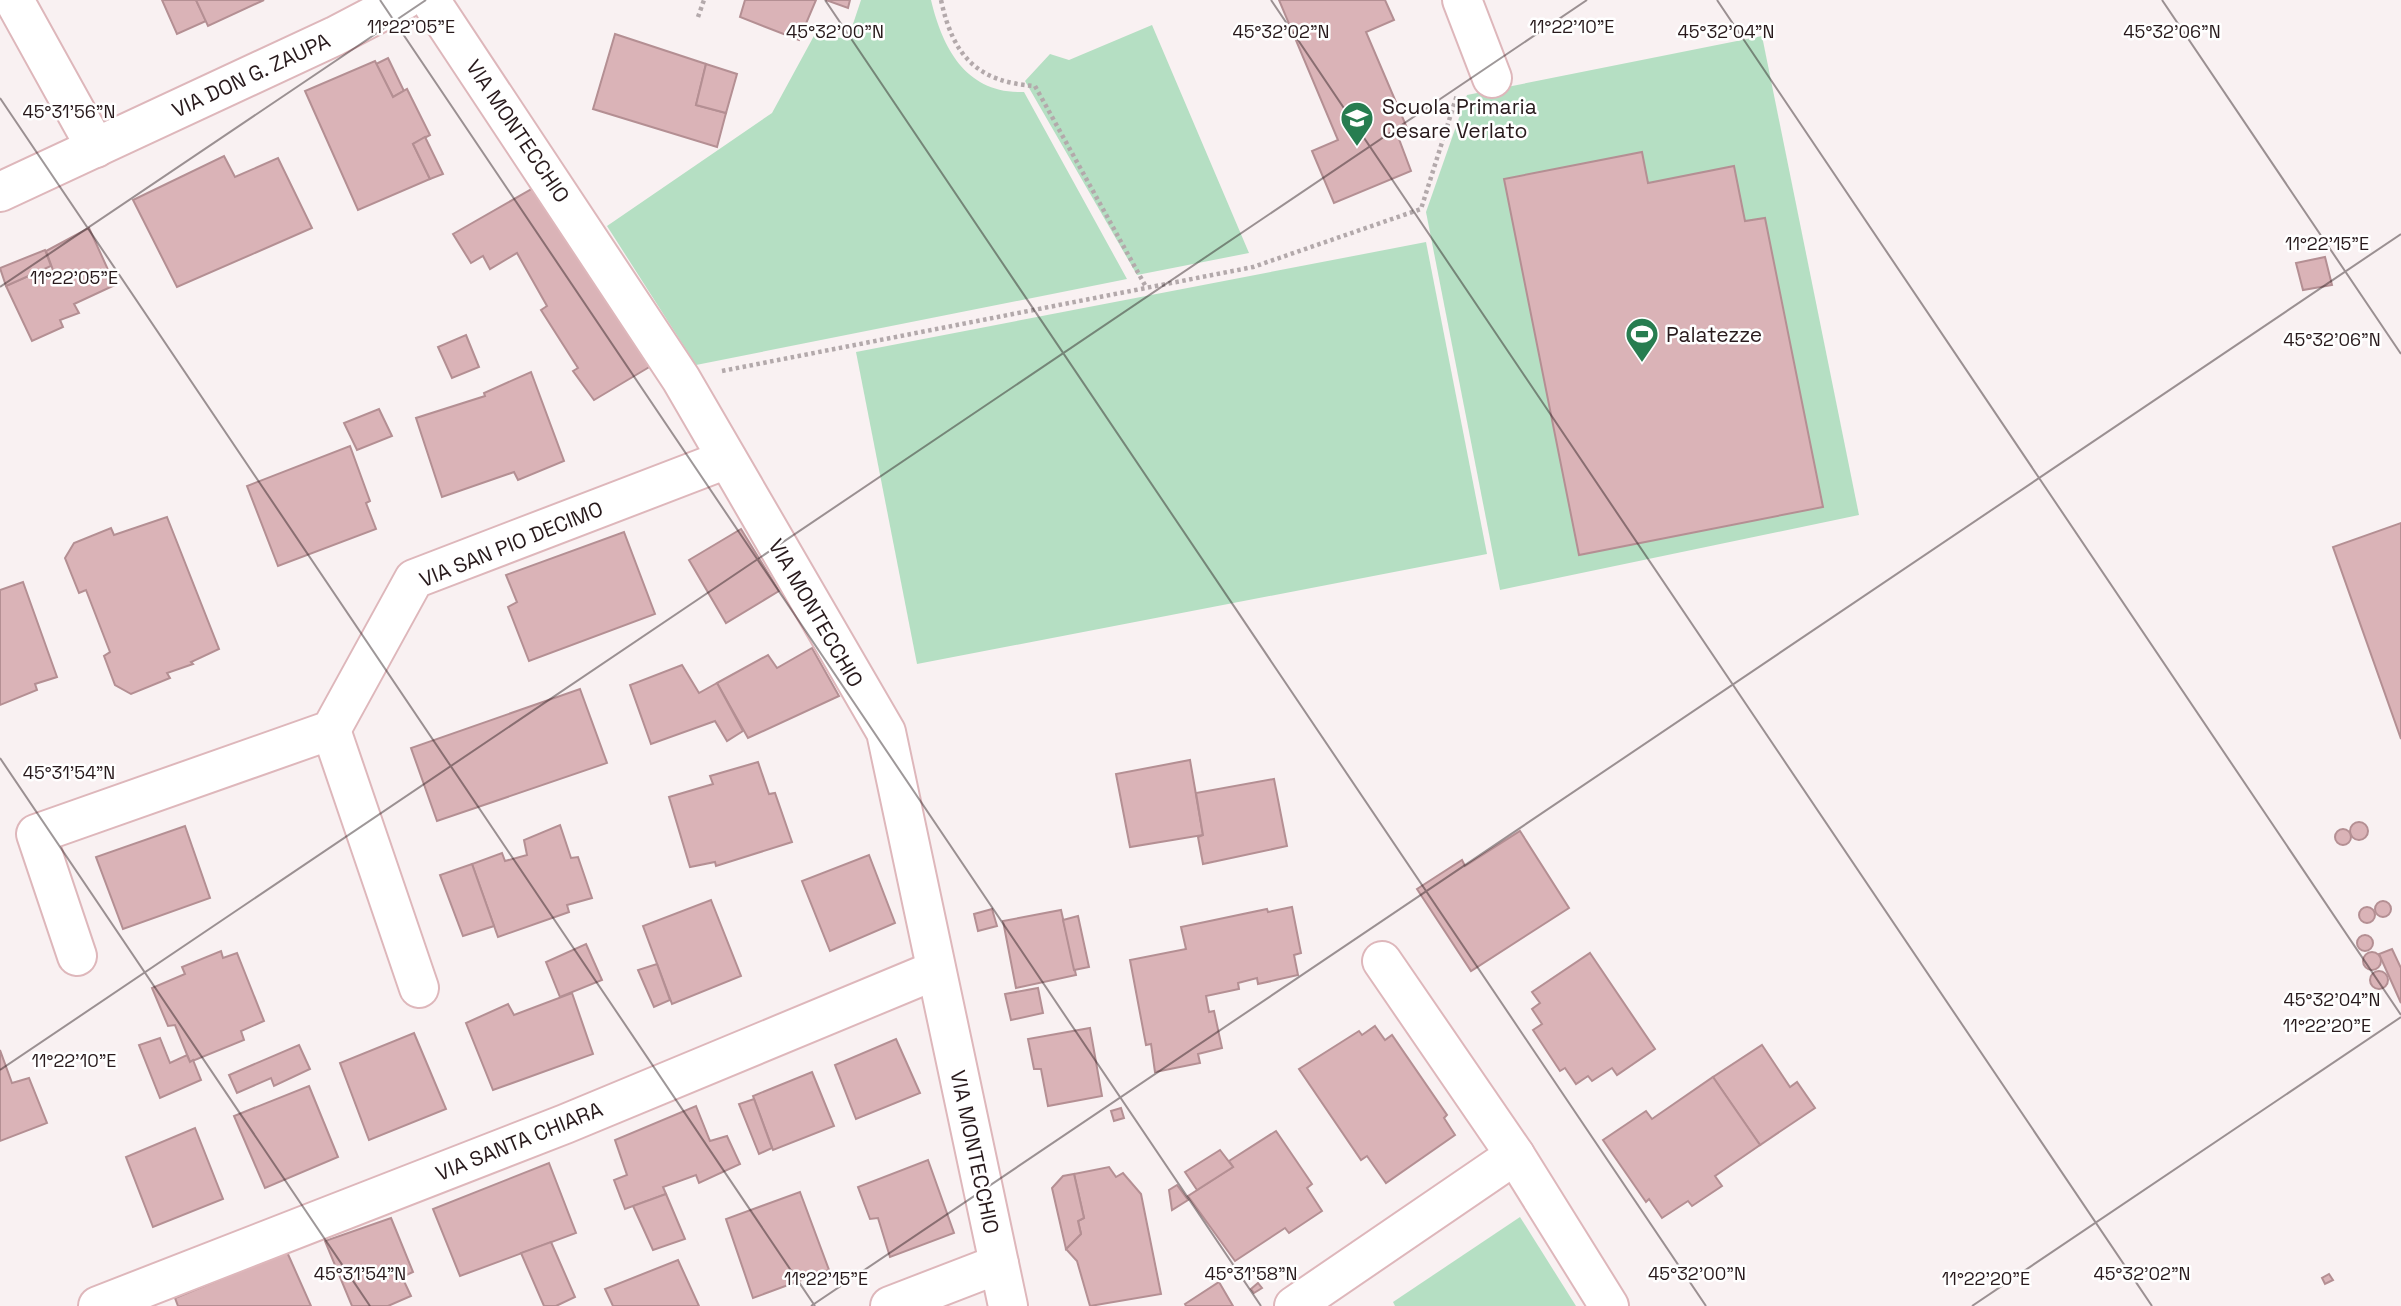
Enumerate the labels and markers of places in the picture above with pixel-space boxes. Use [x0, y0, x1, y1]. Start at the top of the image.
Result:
place label: Scuola Primaria Cesare Verlato [1382, 93, 1537, 144]
school or university icon: Scuola Primaria Cesare Verlato [1338, 99, 1376, 148]
sports icon: Palatezze [1623, 315, 1661, 364]
place label: Palatezze [1666, 321, 1762, 348]

